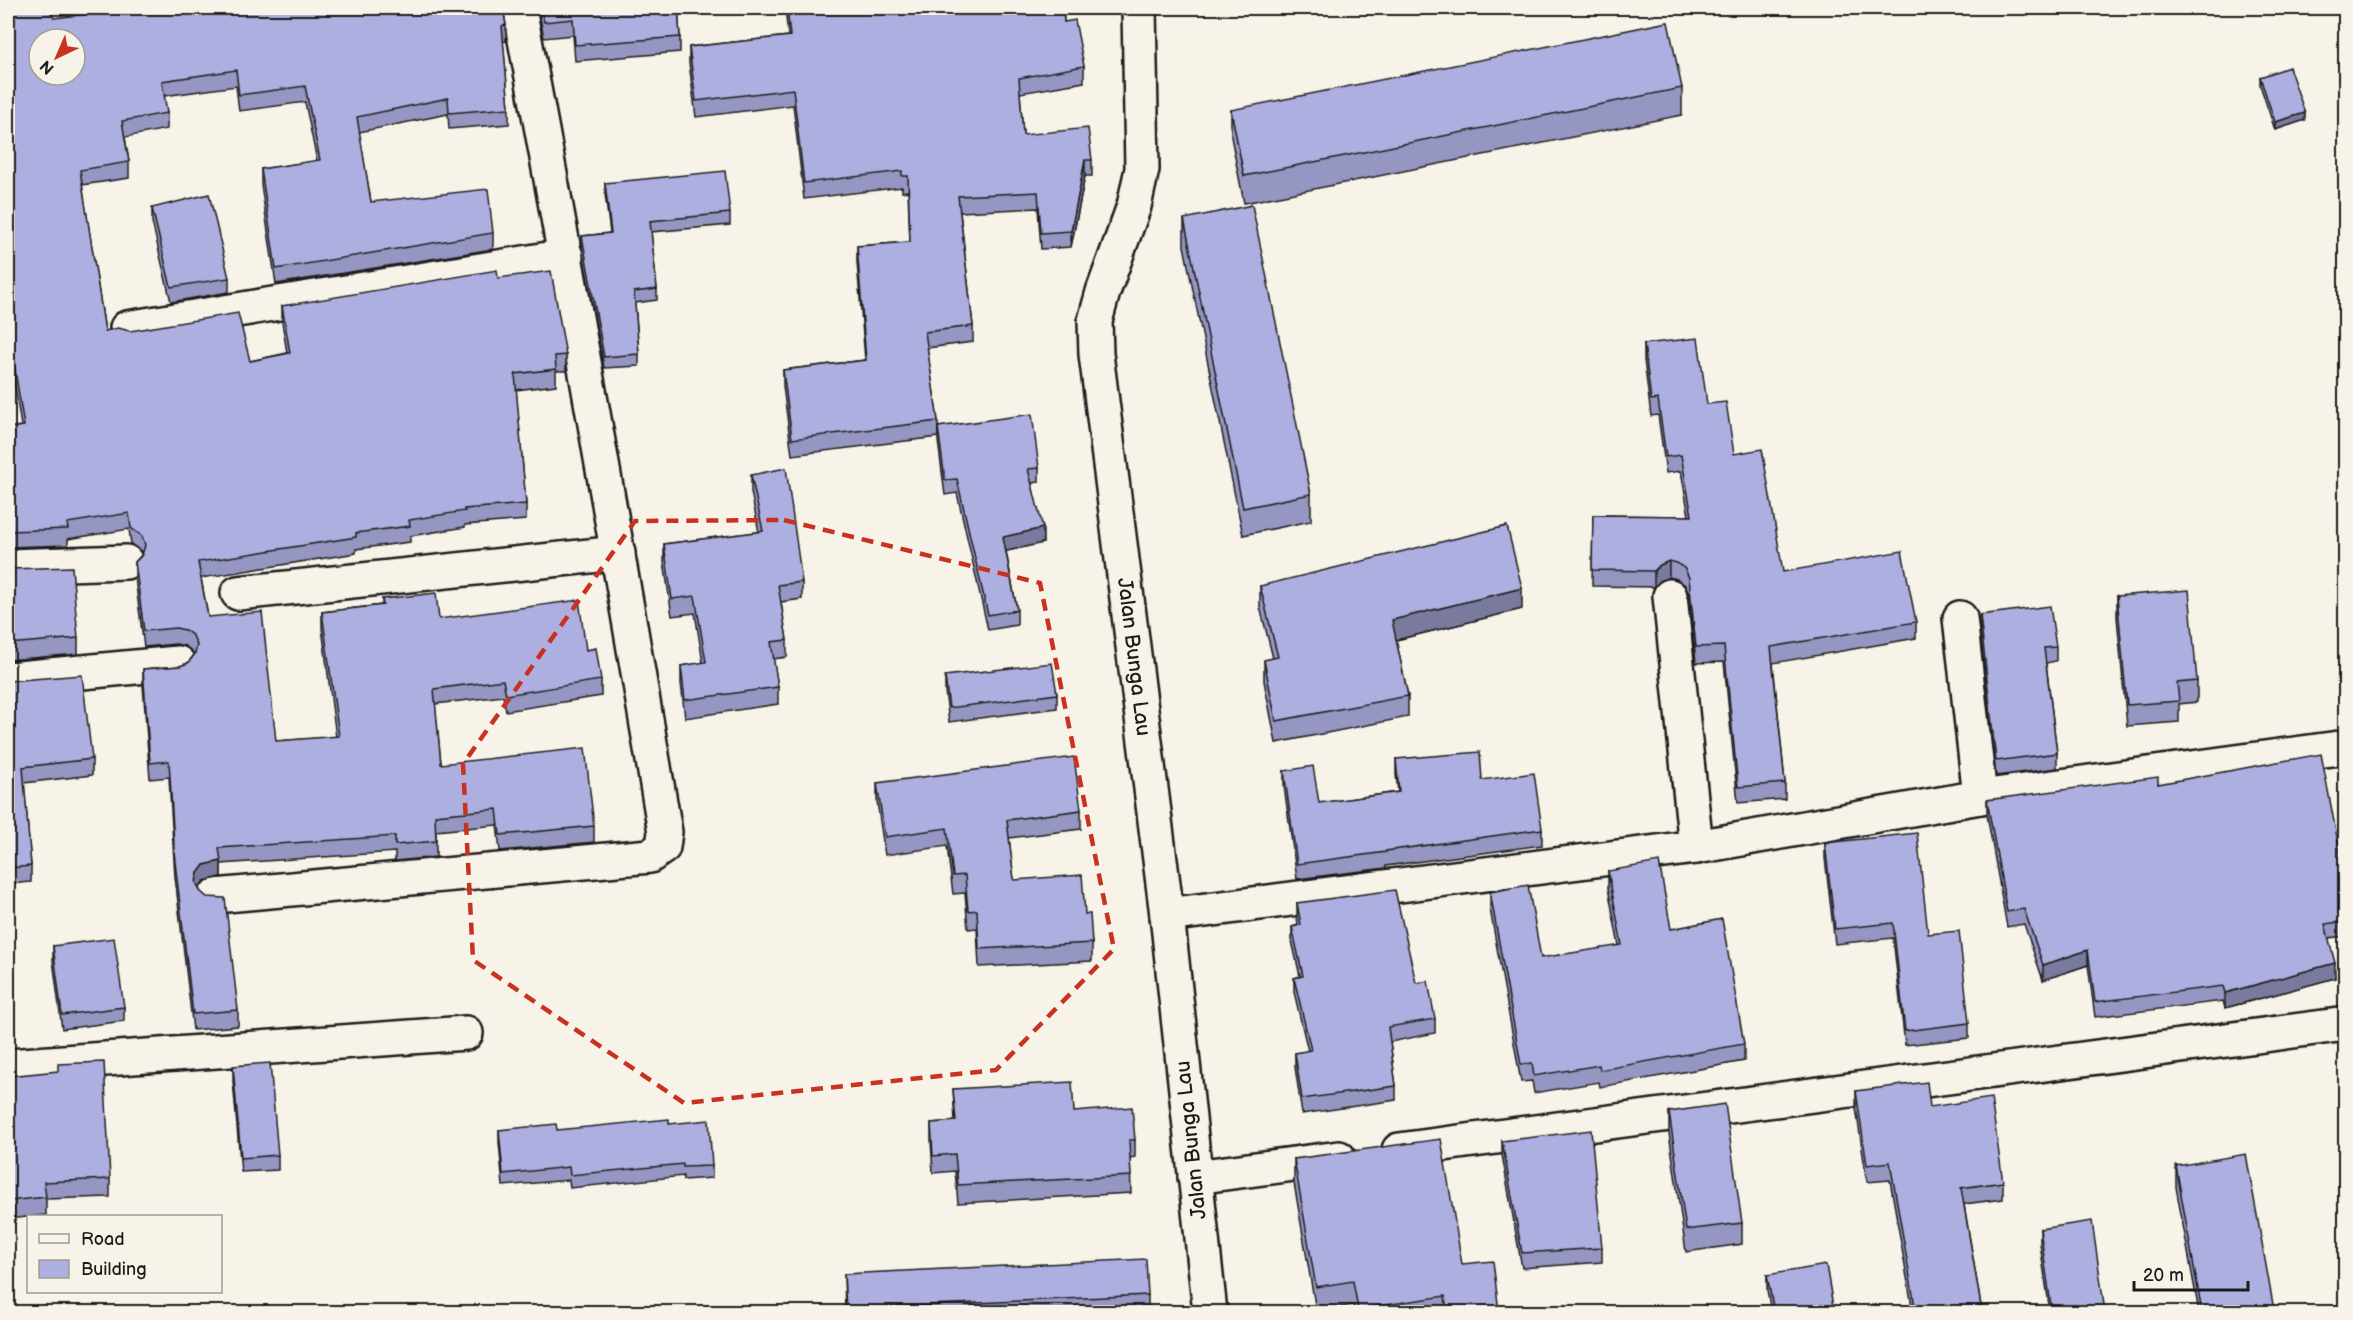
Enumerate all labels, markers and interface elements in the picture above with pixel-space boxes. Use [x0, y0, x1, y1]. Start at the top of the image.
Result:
north arrow [27, 27, 87, 87]
text: N [37, 56, 59, 78]
street label: Jalan Bunga Lau [1112, 577, 1156, 737]
street label: Jalan Bunga Lau [1170, 1060, 1212, 1220]
legend [27, 1215, 222, 1293]
text: Road [81, 1229, 125, 1250]
scale bar [2134, 1254, 2248, 1292]
text: Building [81, 1259, 147, 1280]
text: 20 m [2143, 1265, 2184, 1286]

